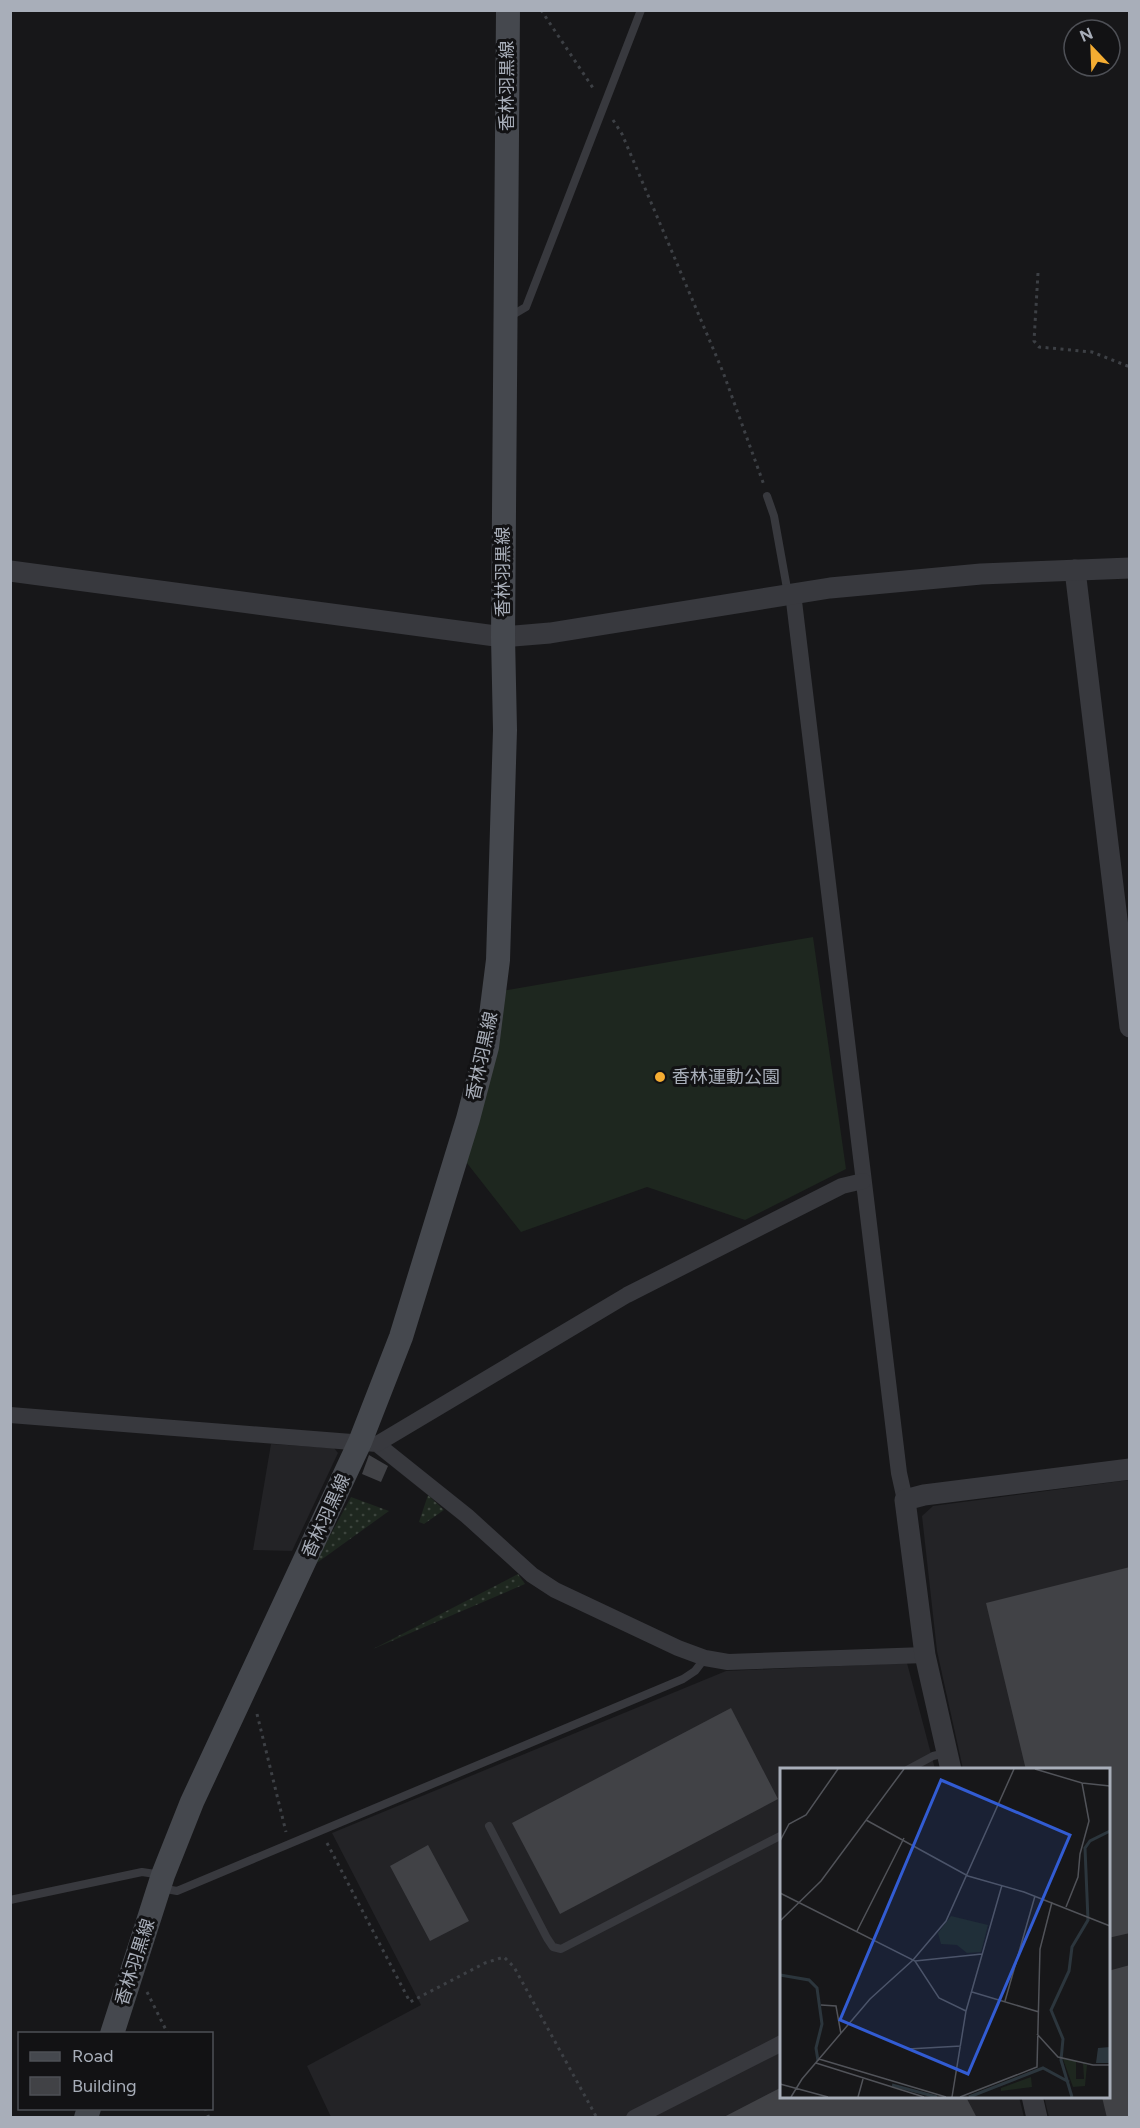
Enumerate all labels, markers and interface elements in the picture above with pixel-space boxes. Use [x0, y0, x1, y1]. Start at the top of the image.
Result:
north arrow [1062, 18, 1122, 78]
text: N [1077, 23, 1096, 46]
street label: 香林羽黒線 [496, 41, 518, 131]
street label: 香林羽黒線 [492, 527, 514, 617]
street label: 香林羽黒線 [462, 1010, 502, 1102]
place label: 香林運動公園 [672, 1066, 780, 1088]
marker: 香林運動公園 [653, 1070, 667, 1084]
street label: 香林羽黒線 [297, 1471, 355, 1561]
inset map [780, 1768, 1110, 2098]
street label: 香林羽黒線 [111, 1916, 159, 2008]
legend [18, 2032, 213, 2110]
text: Road [72, 2045, 113, 2067]
text: Building [72, 2075, 137, 2097]

